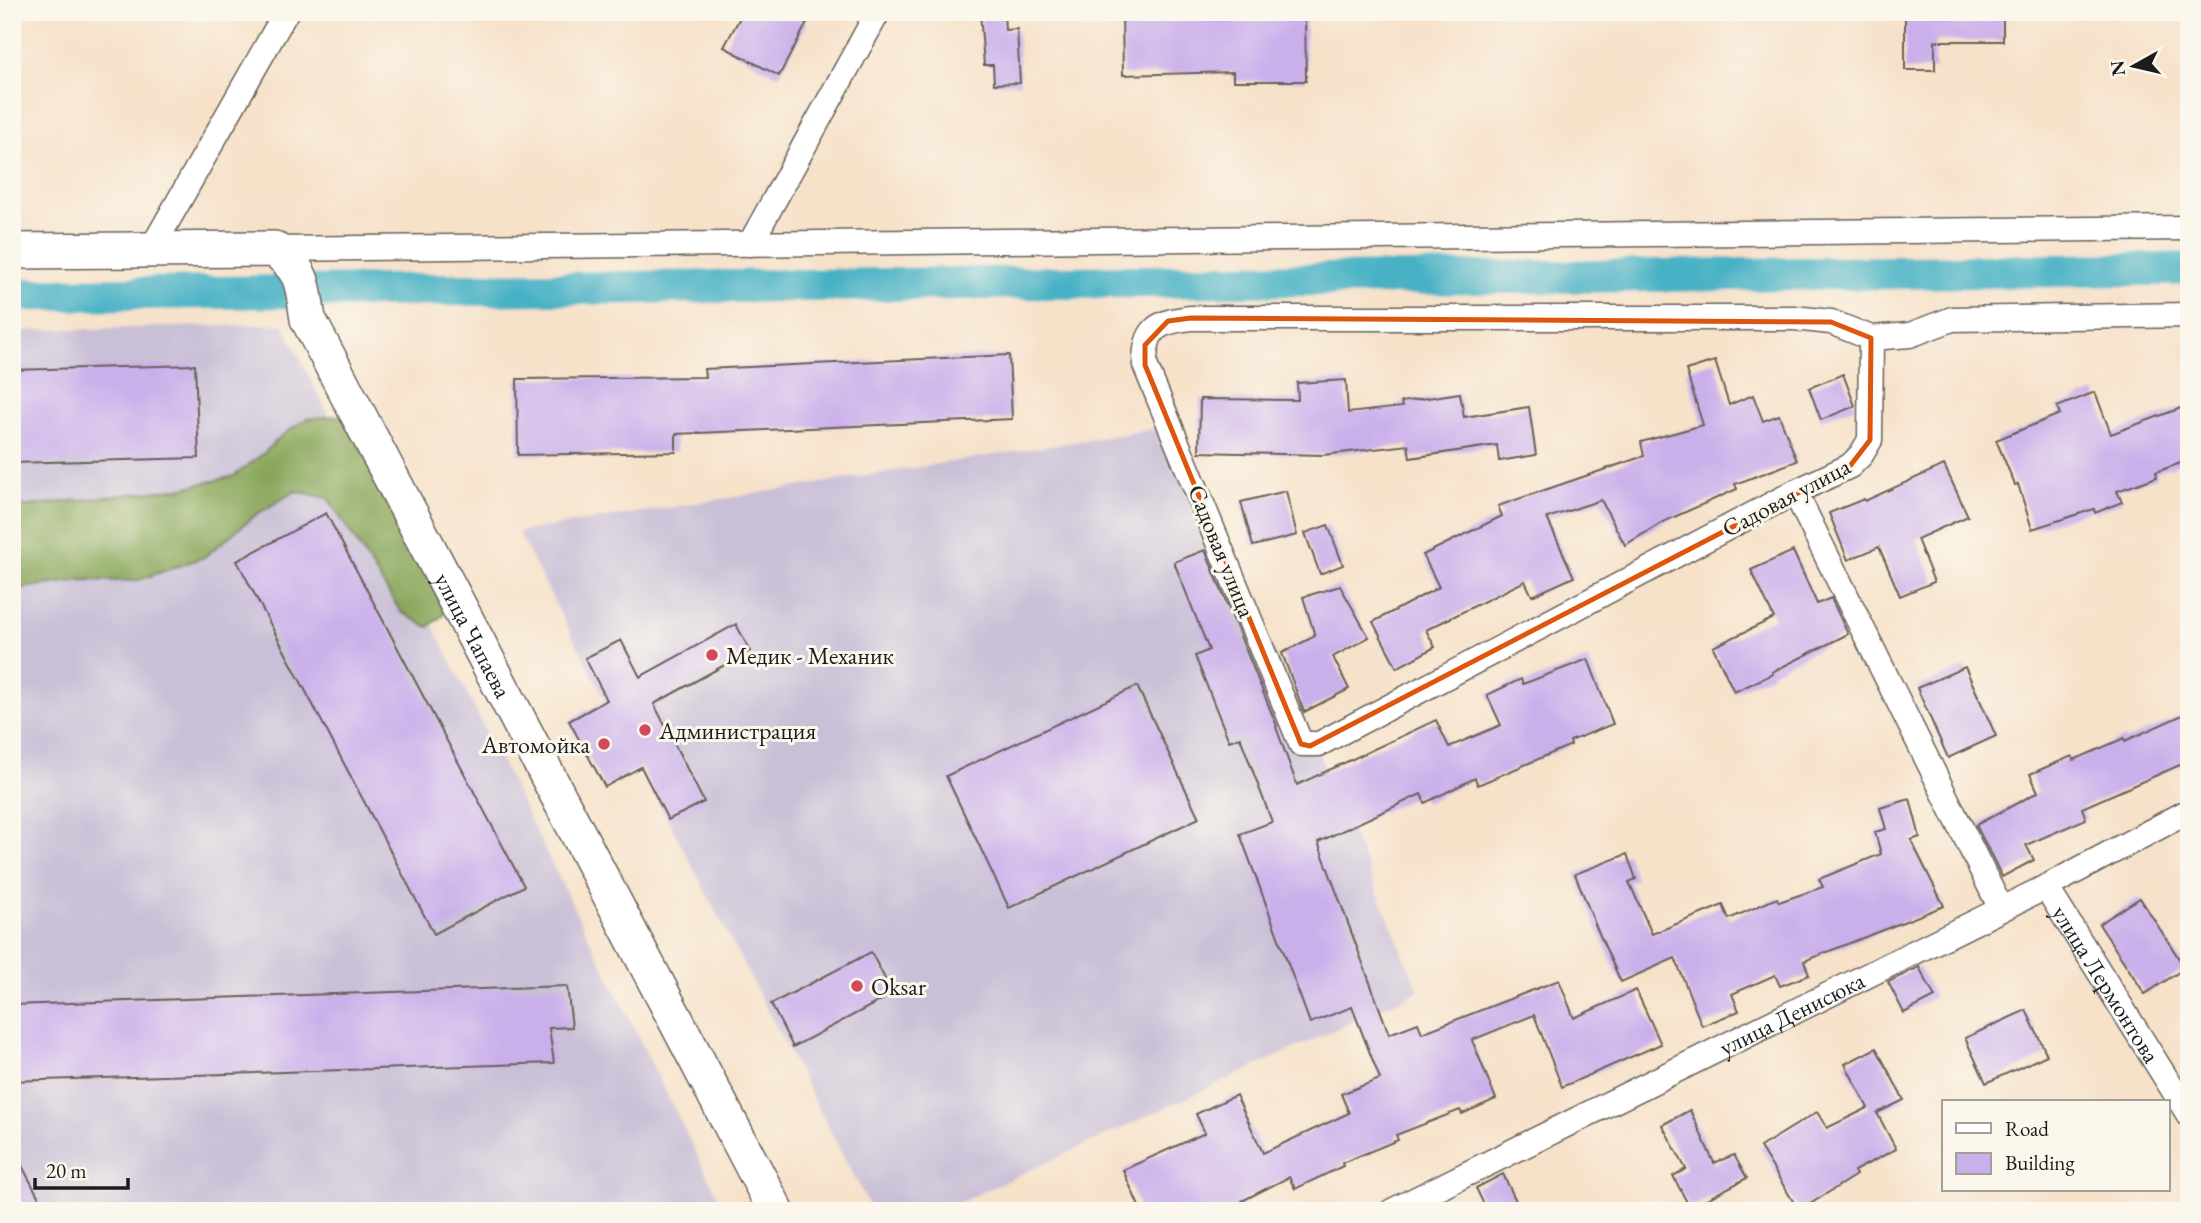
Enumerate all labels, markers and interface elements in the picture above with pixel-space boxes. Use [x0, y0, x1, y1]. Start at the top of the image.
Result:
north arrow [2100, 32, 2170, 102]
text: N [2104, 58, 2131, 78]
street label: Садовая улица [1717, 450, 1856, 544]
street label: Садовая улица [1181, 480, 1263, 622]
street label: улица Чапаева [428, 567, 520, 703]
place label: Медик - Механик [726, 640, 895, 671]
marker: Медик - Механик [704, 647, 720, 663]
place label: Администрация [658, 715, 817, 746]
marker: Администрация [637, 722, 653, 738]
place label: Автомойка [480, 729, 590, 760]
marker: Автомойка [596, 736, 612, 752]
street label: улица Лермонтова [2045, 899, 2168, 1069]
street label: улица Денисюка [1714, 964, 1870, 1062]
place label: Oksar [871, 971, 926, 1002]
marker: Oksar [849, 978, 865, 994]
legend [1942, 1100, 2170, 1192]
text: Road [2005, 1115, 2049, 1142]
scale bar [35, 1146, 128, 1190]
text: Building [2005, 1149, 2075, 1176]
text: 20 m [46, 1157, 87, 1184]

